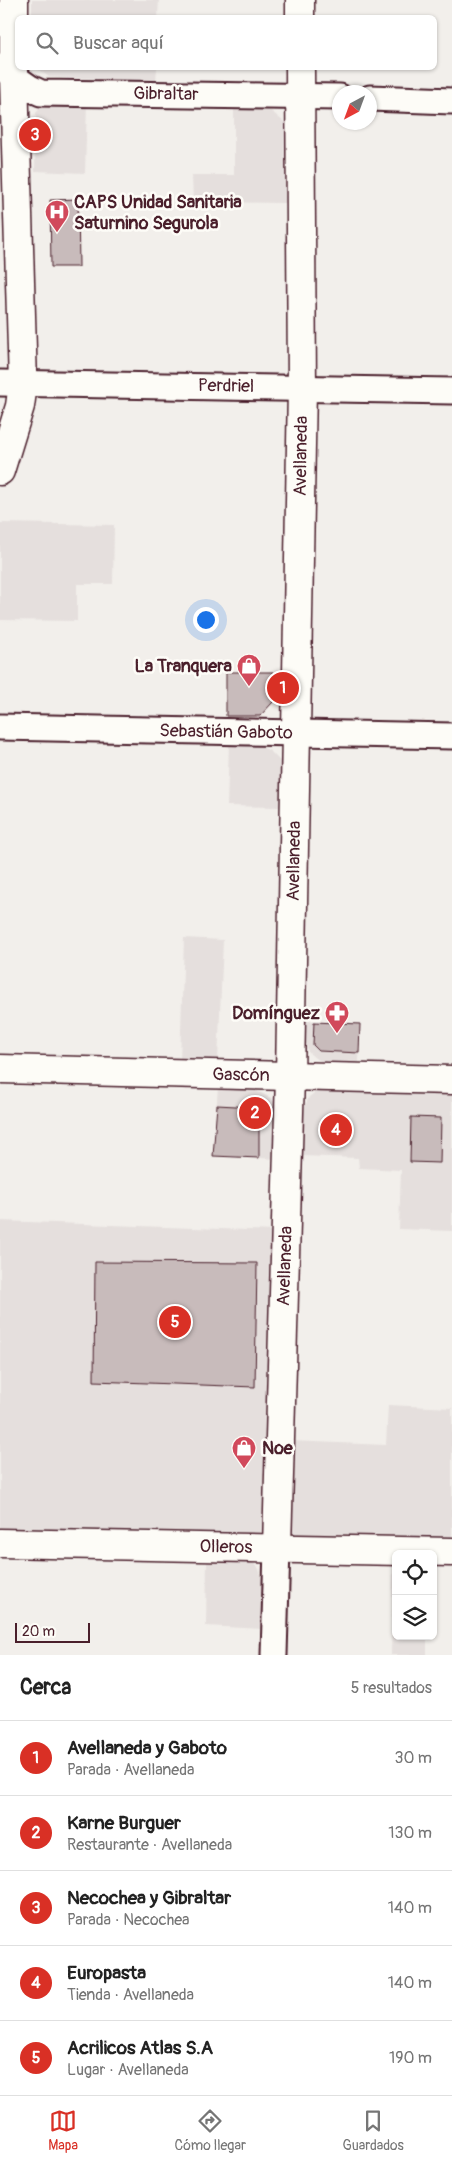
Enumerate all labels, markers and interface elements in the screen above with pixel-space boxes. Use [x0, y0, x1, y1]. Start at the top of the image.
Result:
search box [15, 15, 437, 70]
icon: search [33, 29, 61, 57]
text: Buscar aquí [73, 31, 164, 55]
street label: Gibraltar [133, 82, 199, 106]
north arrow [332, 85, 377, 130]
pin: 3 [19, 116, 51, 154]
place label: CAPS Unidad Sanitaria Saturnino Segurola [74, 191, 242, 235]
hospital icon: CAPS Unidad Sanitaria Saturnino Segurola [44, 199, 70, 233]
street label: Perdriel [198, 374, 254, 398]
street label: Avellaneda [289, 416, 313, 496]
your location [193, 607, 219, 633]
shop icon: La Tranquera [236, 653, 262, 687]
place label: La Tranquera [135, 655, 233, 678]
pin: 1 [267, 669, 299, 707]
street label: Sebastián Gaboto [159, 719, 293, 745]
street label: Avellaneda [282, 821, 306, 901]
pharmacy icon: Domínguez [324, 1000, 350, 1034]
place label: Domínguez [232, 1002, 321, 1025]
street label: Gascón [212, 1063, 270, 1087]
pin: 2 [239, 1094, 271, 1132]
pin: 4 [320, 1111, 352, 1149]
street label: Avellaneda [272, 1226, 298, 1306]
pin: 5 [159, 1303, 191, 1341]
shop icon: Noe [231, 1435, 257, 1469]
place label: Noe [262, 1437, 294, 1460]
street label: Olleros [199, 1535, 253, 1559]
map controls [392, 1550, 437, 1640]
button: locate [392, 1550, 437, 1595]
button: layers [392, 1595, 437, 1640]
scale bar [15, 1620, 90, 1643]
text: 20 m [22, 1623, 55, 1640]
text: Cerca [20, 1674, 71, 1701]
text: 5 resultados [351, 1678, 432, 1698]
text: Avellaneda y Gaboto [67, 1736, 227, 1760]
text: 1 [33, 1748, 39, 1768]
text: 30 m [394, 1748, 432, 1768]
text: Parada · Avellaneda [67, 1760, 195, 1780]
text: Karne Burguer [67, 1811, 181, 1835]
text: 2 [32, 1823, 40, 1843]
text: 130 m [388, 1823, 432, 1843]
text: Restaurante · Avellaneda [67, 1835, 232, 1855]
text: Necochea y Gibraltar [67, 1886, 231, 1910]
text: 3 [32, 1898, 40, 1918]
text: 140 m [388, 1898, 432, 1918]
text: Parada · Necochea [67, 1910, 190, 1930]
text: Europasta [67, 1961, 146, 1985]
text: 4 [31, 1973, 41, 1993]
text: 140 m [388, 1973, 432, 1993]
text: Tienda · Avellaneda [67, 1985, 194, 2005]
text: Acrilicos Atlas S.A [67, 2036, 213, 2060]
text: 5 [32, 2048, 40, 2068]
text: 190 m [389, 2048, 432, 2068]
text: Lugar · Avellaneda [67, 2060, 189, 2080]
tab: Mapa [48, 2107, 78, 2154]
tab: Cómo llegar [175, 2107, 246, 2154]
tab: Guardados [342, 2107, 404, 2154]

